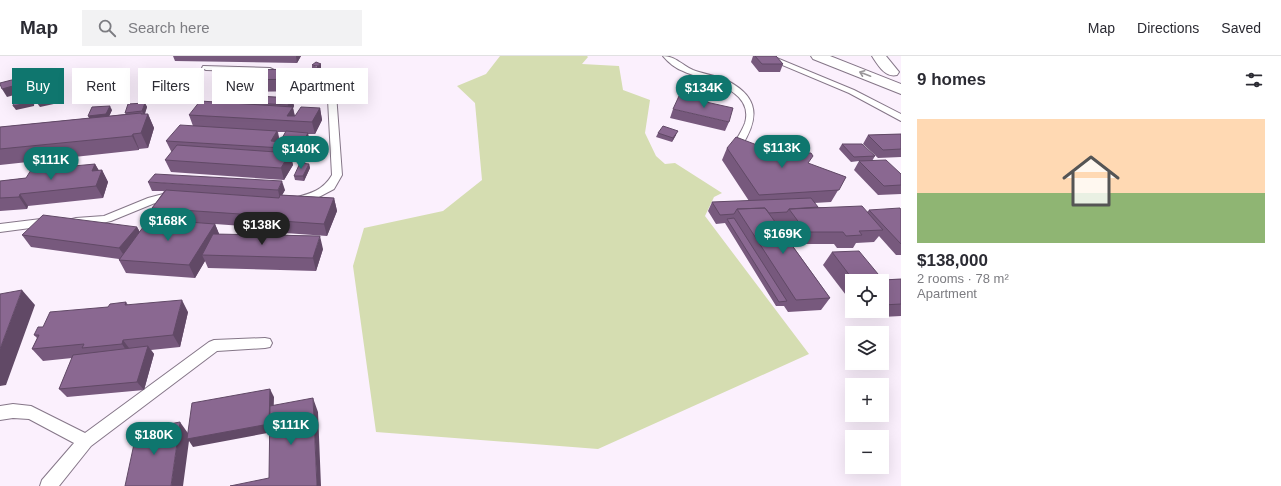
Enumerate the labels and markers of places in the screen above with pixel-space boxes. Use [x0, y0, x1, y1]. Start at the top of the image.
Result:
pin: $134K [676, 75, 732, 109]
pin: $113K [754, 135, 810, 169]
pin: $140K [273, 136, 329, 170]
pin: $111K [23, 147, 79, 181]
pin: $168K [140, 208, 196, 242]
pin: $138K [234, 212, 290, 246]
pin: $169K [755, 221, 811, 255]
pin: $111K [263, 412, 319, 446]
pin: $180K [126, 422, 182, 456]

